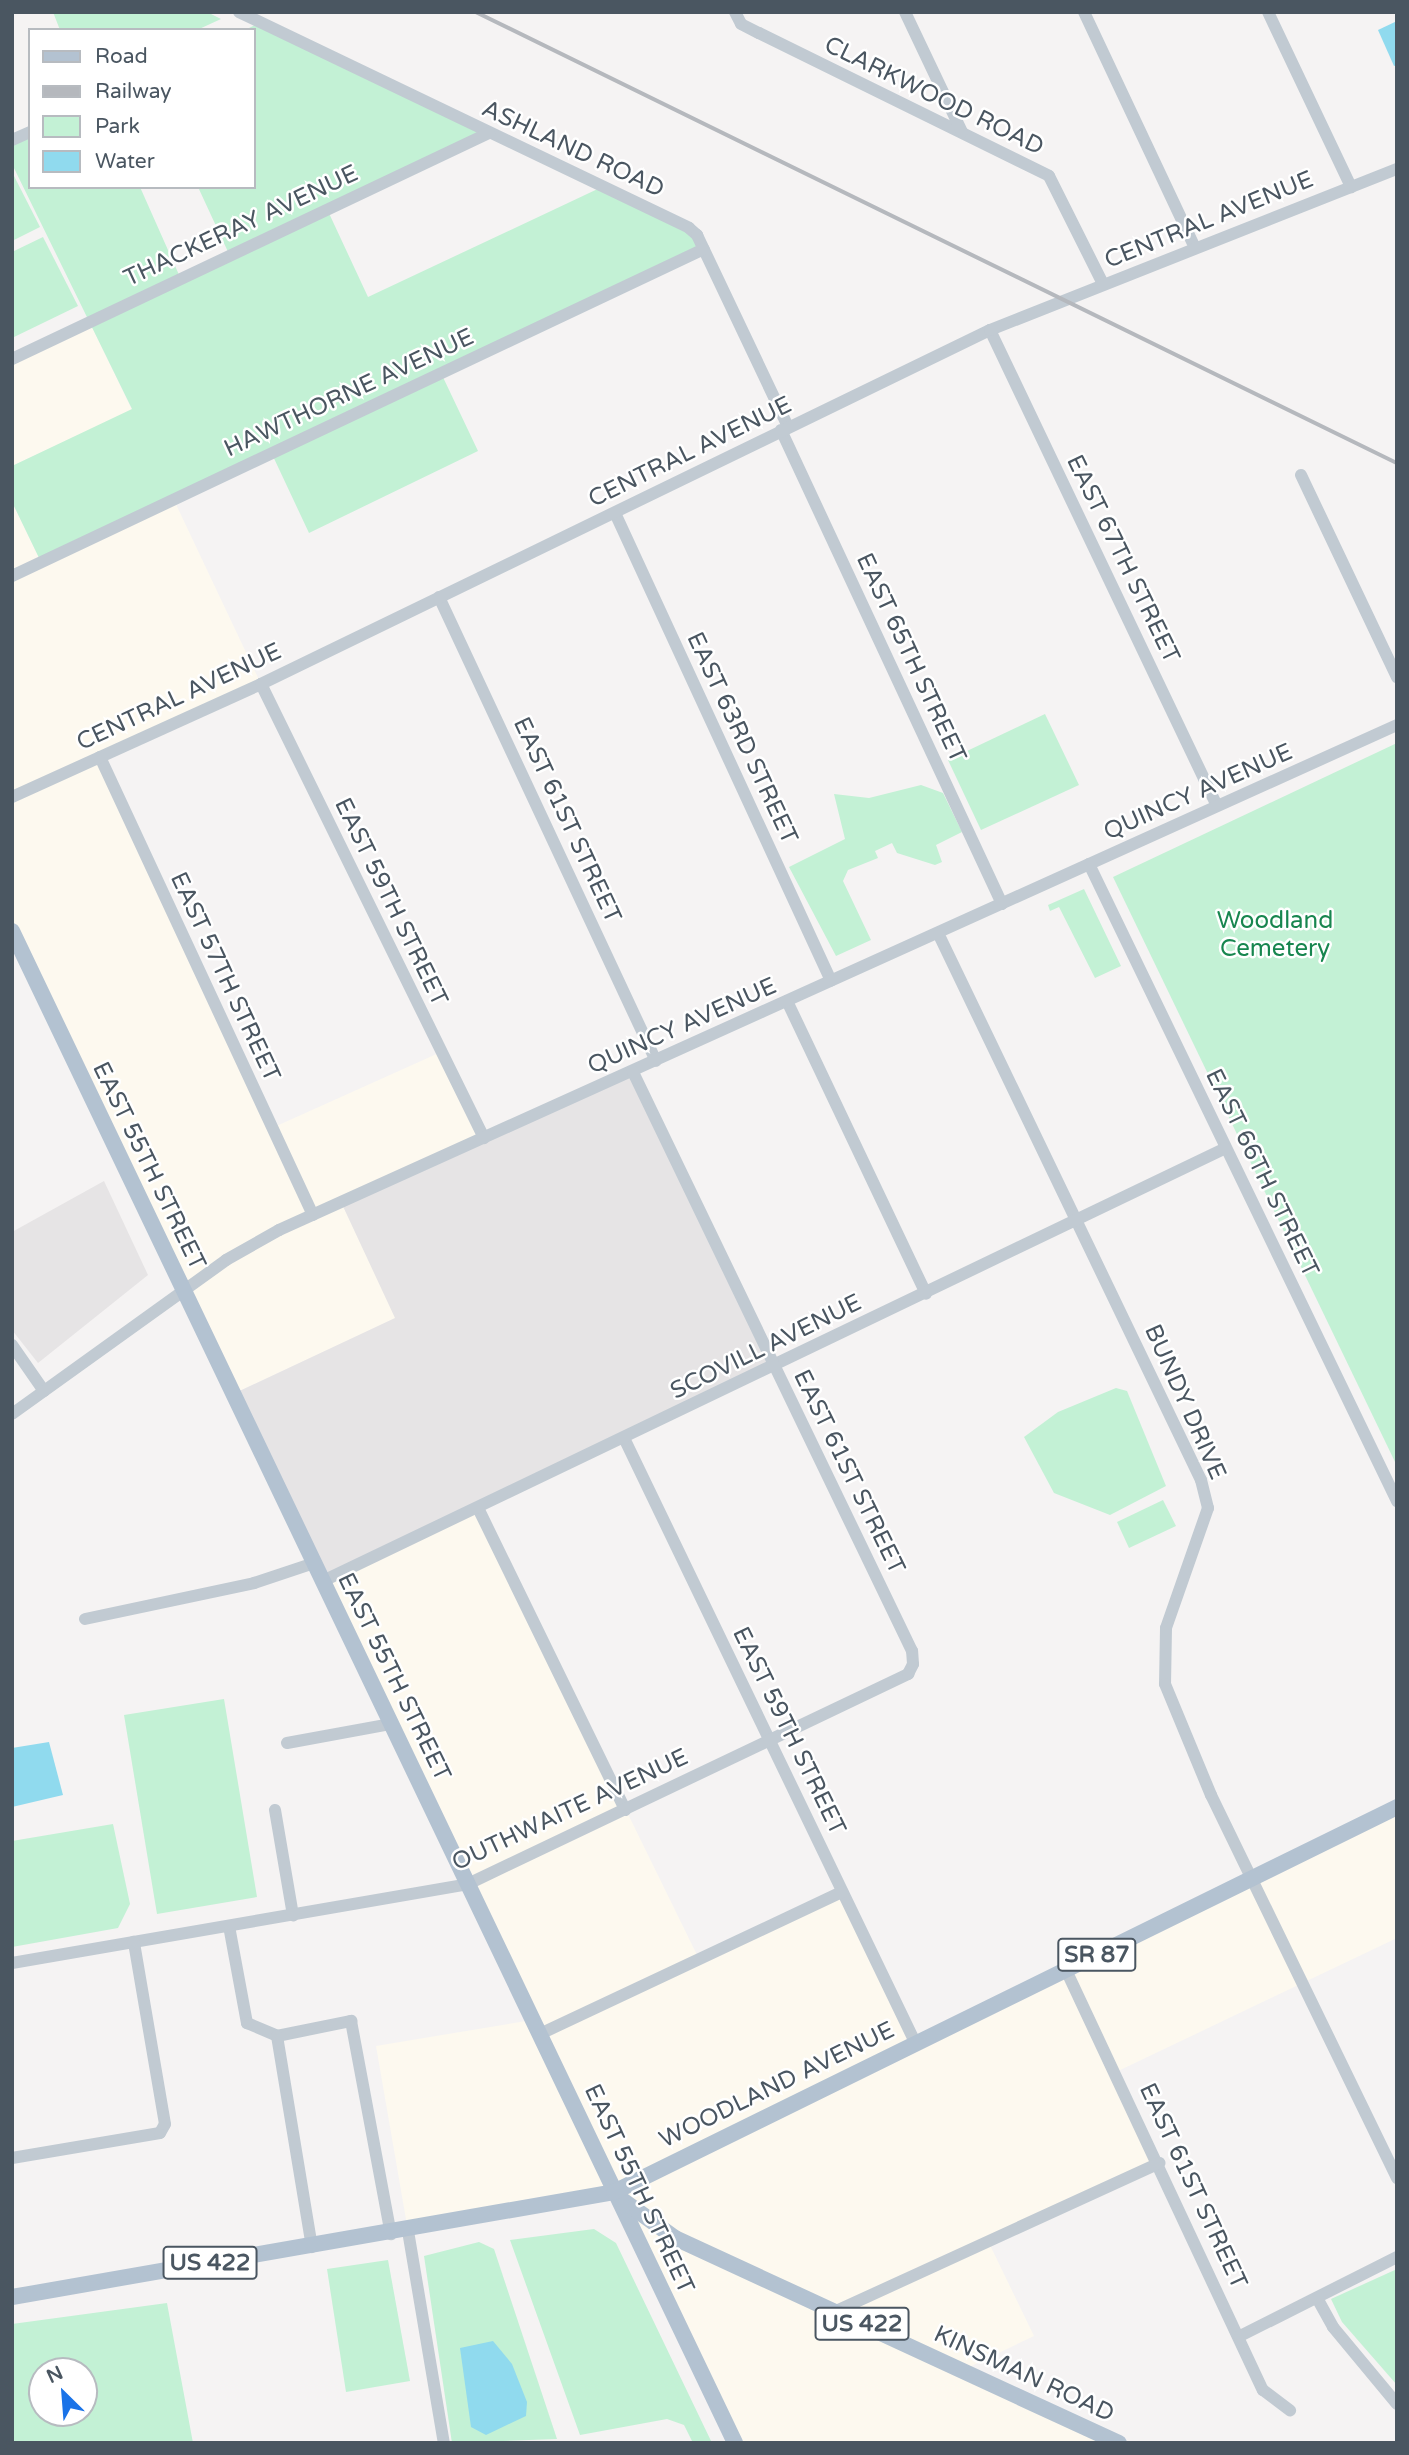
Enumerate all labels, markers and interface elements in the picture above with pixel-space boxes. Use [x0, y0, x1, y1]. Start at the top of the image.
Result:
legend [28, 28, 256, 189]
street label: CLARKWOOD ROAD [819, 30, 1049, 162]
text: Road [95, 44, 148, 69]
text: Railway [95, 79, 172, 104]
street label: ASHLAND ROAD [477, 94, 669, 204]
text: Park [95, 114, 140, 139]
text: Water [95, 149, 155, 174]
street label: THACKERAY AVENUE [119, 159, 363, 293]
street label: CENTRAL AVENUE [1100, 165, 1318, 275]
street label: HAWTHORNE AVENUE [220, 322, 478, 464]
street label: CENTRAL AVENUE [584, 390, 796, 514]
street label: EAST 67TH STREET [1060, 450, 1186, 668]
street label: EAST 65TH STREET [850, 549, 972, 767]
street label: EAST 63RD STREET [680, 628, 804, 848]
street label: CENTRAL AVENUE [72, 637, 286, 757]
street label: EAST 61ST STREET [507, 713, 627, 927]
street label: QUINCY AVENUE [1099, 737, 1297, 847]
street label: EAST 59TH STREET [328, 793, 454, 1011]
street label: EAST 57TH STREET [164, 868, 286, 1086]
park label: Woodland Cemetery [1217, 907, 1333, 963]
street label: QUINCY AVENUE [583, 971, 781, 1081]
street label: EAST 55TH STREET [86, 1057, 212, 1275]
street label: EAST 66TH STREET [1199, 1064, 1325, 1282]
street label: SCOVILL AVENUE [666, 1288, 866, 1406]
street label: BUNDY DRIVE [1138, 1320, 1232, 1484]
street label: EAST 61ST STREET [787, 1365, 911, 1579]
street label: EAST 55TH STREET [331, 1568, 457, 1786]
street label: EAST 59TH STREET [726, 1622, 852, 1840]
street label: OUTHWAITE AVENUE [447, 1743, 693, 1877]
road number: SR 87 [1057, 1936, 1137, 1974]
street label: WOODLAND AVENUE [655, 2016, 899, 2154]
street label: EAST 61ST STREET [1133, 2079, 1253, 2293]
street label: EAST 55TH STREET [578, 2080, 700, 2298]
road number: US 422 [161, 2244, 259, 2282]
road number: US 422 [813, 2304, 911, 2344]
street label: KINSMAN ROAD [929, 2320, 1119, 2428]
north arrow [28, 2357, 98, 2427]
text: N [43, 2362, 67, 2388]

